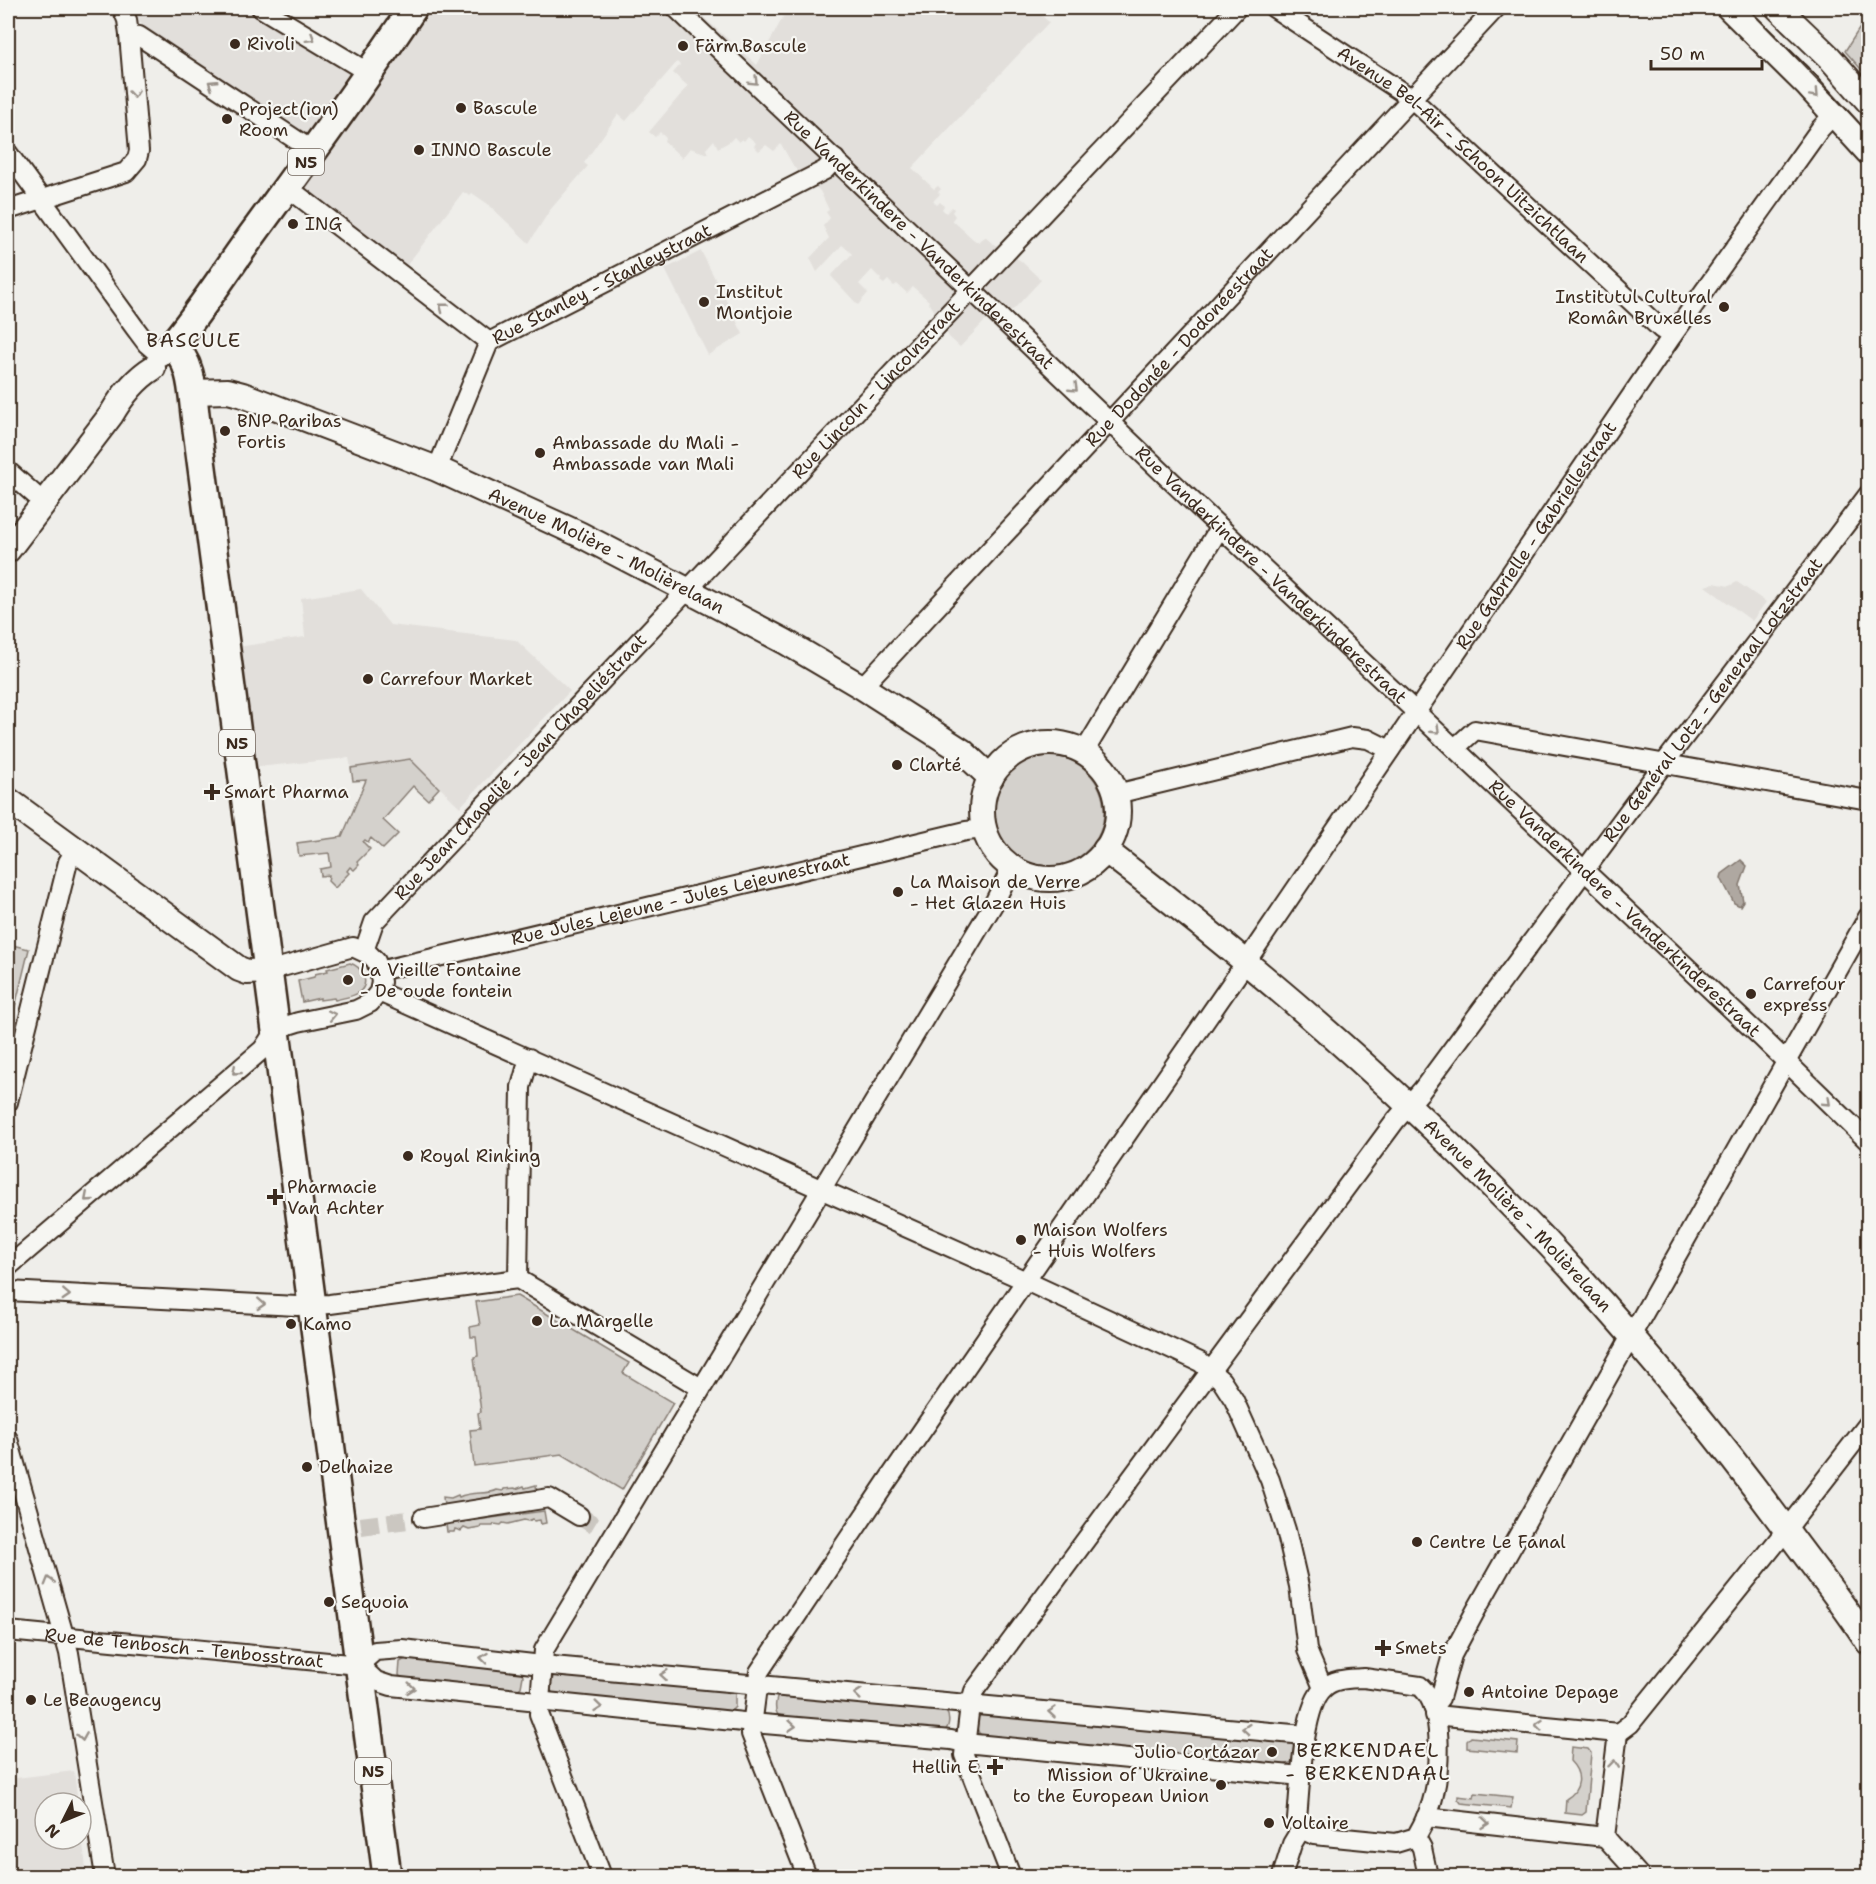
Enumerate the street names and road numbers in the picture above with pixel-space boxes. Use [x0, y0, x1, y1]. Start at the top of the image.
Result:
street label: Avenue Bel-Air - Schoon Uitzichtlaan [1333, 41, 1594, 268]
street label: Rue Vanderkindere - Vanderkinderestraat [779, 105, 1060, 375]
road number: N5 [288, 149, 324, 175]
street label: Rue Stanley - Stanleystraat [488, 218, 716, 350]
street label: Rue Dodonée - Dodonéestraat [1080, 242, 1279, 452]
street label: Rue Lincoln - Lincolnstraat [787, 296, 966, 484]
street label: Rue Gabrielle - Gabriellestraat [1450, 417, 1622, 654]
street label: Rue Vanderkindere - Vanderkinderestraat [1130, 441, 1412, 709]
street label: Avenue Molière - Molièrelaan [484, 482, 728, 619]
street label: Rue Général Lotz - Generaal Lotzstraat [1598, 553, 1828, 847]
street label: Rue Jean Chapelié - Jean Chapeliéstraat [389, 628, 652, 905]
road number: N5 [219, 730, 255, 756]
street label: Rue Vanderkindere - Vanderkinderestraat [1483, 775, 1766, 1043]
street label: Rue Jules Lejeune - Jules Lejeunestraat [509, 847, 852, 951]
street label: Avenue Molière - Molièrelaan [1418, 1114, 1617, 1317]
street label: Rue de Tenbosch - Tenbosstraat [43, 1623, 325, 1674]
road number: N5 [355, 1758, 391, 1784]

